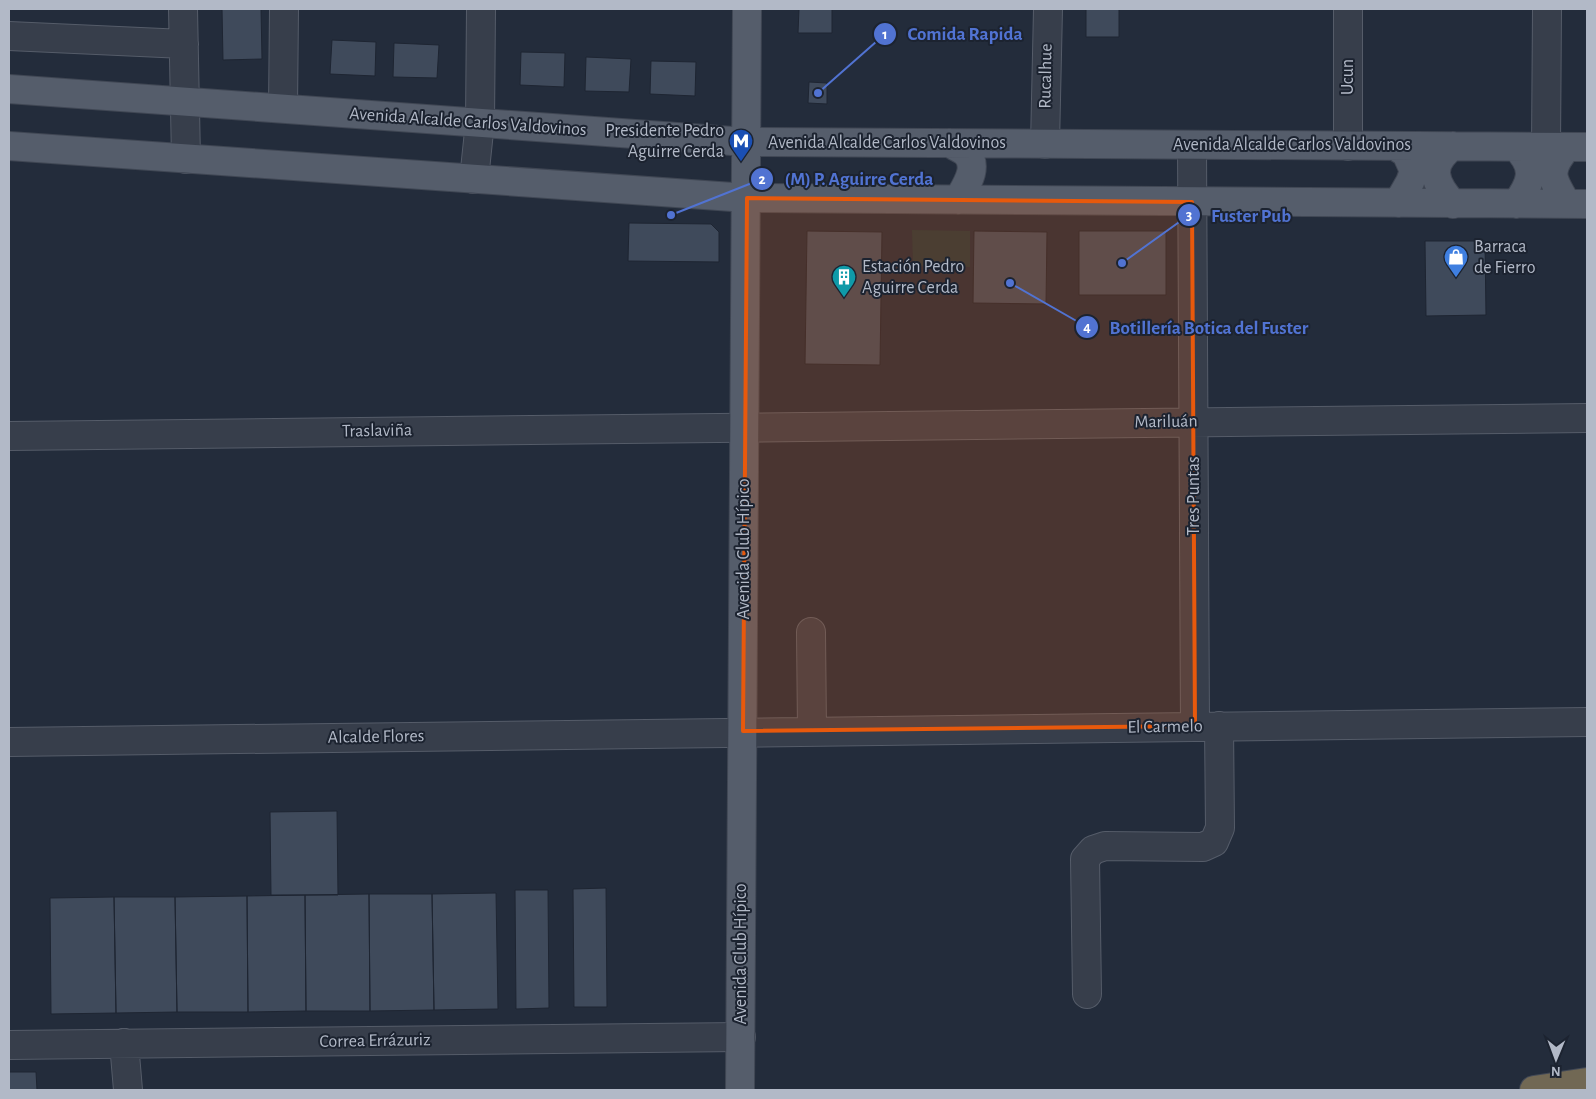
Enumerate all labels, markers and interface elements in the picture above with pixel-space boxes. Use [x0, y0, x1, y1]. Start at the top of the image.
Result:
callout: Comida Rapida [873, 17, 1033, 51]
text: Comida Rapida [907, 25, 1023, 44]
text: 1 [882, 27, 888, 42]
street label: Rucalhue [1036, 43, 1056, 109]
street label: Ucun [1339, 59, 1357, 95]
street label: Avenida Alcalde Carlos Valdovinos [349, 105, 587, 139]
place label: Presidente Pedro Aguirre Cerda [605, 122, 724, 161]
metro station icon: Presidente Pedro Aguirre Cerda [728, 128, 754, 162]
street label: Avenida Alcalde Carlos Valdovinos [768, 134, 1006, 152]
street label: Avenida Alcalde Carlos Valdovinos [1173, 136, 1411, 154]
callout: (M) P. Aguirre Cerda [750, 162, 943, 196]
text: (M) P. Aguirre Cerda [785, 170, 933, 189]
text: 2 [758, 172, 766, 187]
callout: Fuster Pub [1176, 198, 1301, 232]
text: Fuster Pub [1211, 207, 1291, 226]
text: 3 [1186, 208, 1192, 223]
place label: Barraca de Fierro [1474, 238, 1536, 277]
shop icon: Barraca de Fierro [1443, 244, 1469, 278]
place label: Estación Pedro Aguirre Cerda [862, 258, 965, 297]
building icon: Estación Pedro Aguirre Cerda [831, 264, 857, 298]
callout: Botillería Botica del Fuster [1074, 310, 1318, 344]
text: Botillería Botica del Fuster [1110, 319, 1309, 338]
text: 4 [1083, 320, 1091, 335]
street label: Mariluán [1134, 412, 1198, 432]
street label: Traslaviña [342, 421, 412, 441]
street label: Tres Puntas [1185, 456, 1203, 536]
street label: Avenida Club Hípico [735, 478, 753, 620]
street label: El Carmelo [1127, 717, 1203, 737]
street label: Alcalde Flores [328, 727, 424, 747]
street label: Avenida Club Hípico [732, 883, 750, 1025]
street label: Correa Errázuriz [319, 1031, 431, 1051]
north arrow [1531, 1034, 1581, 1084]
text: N [1551, 1064, 1561, 1078]

